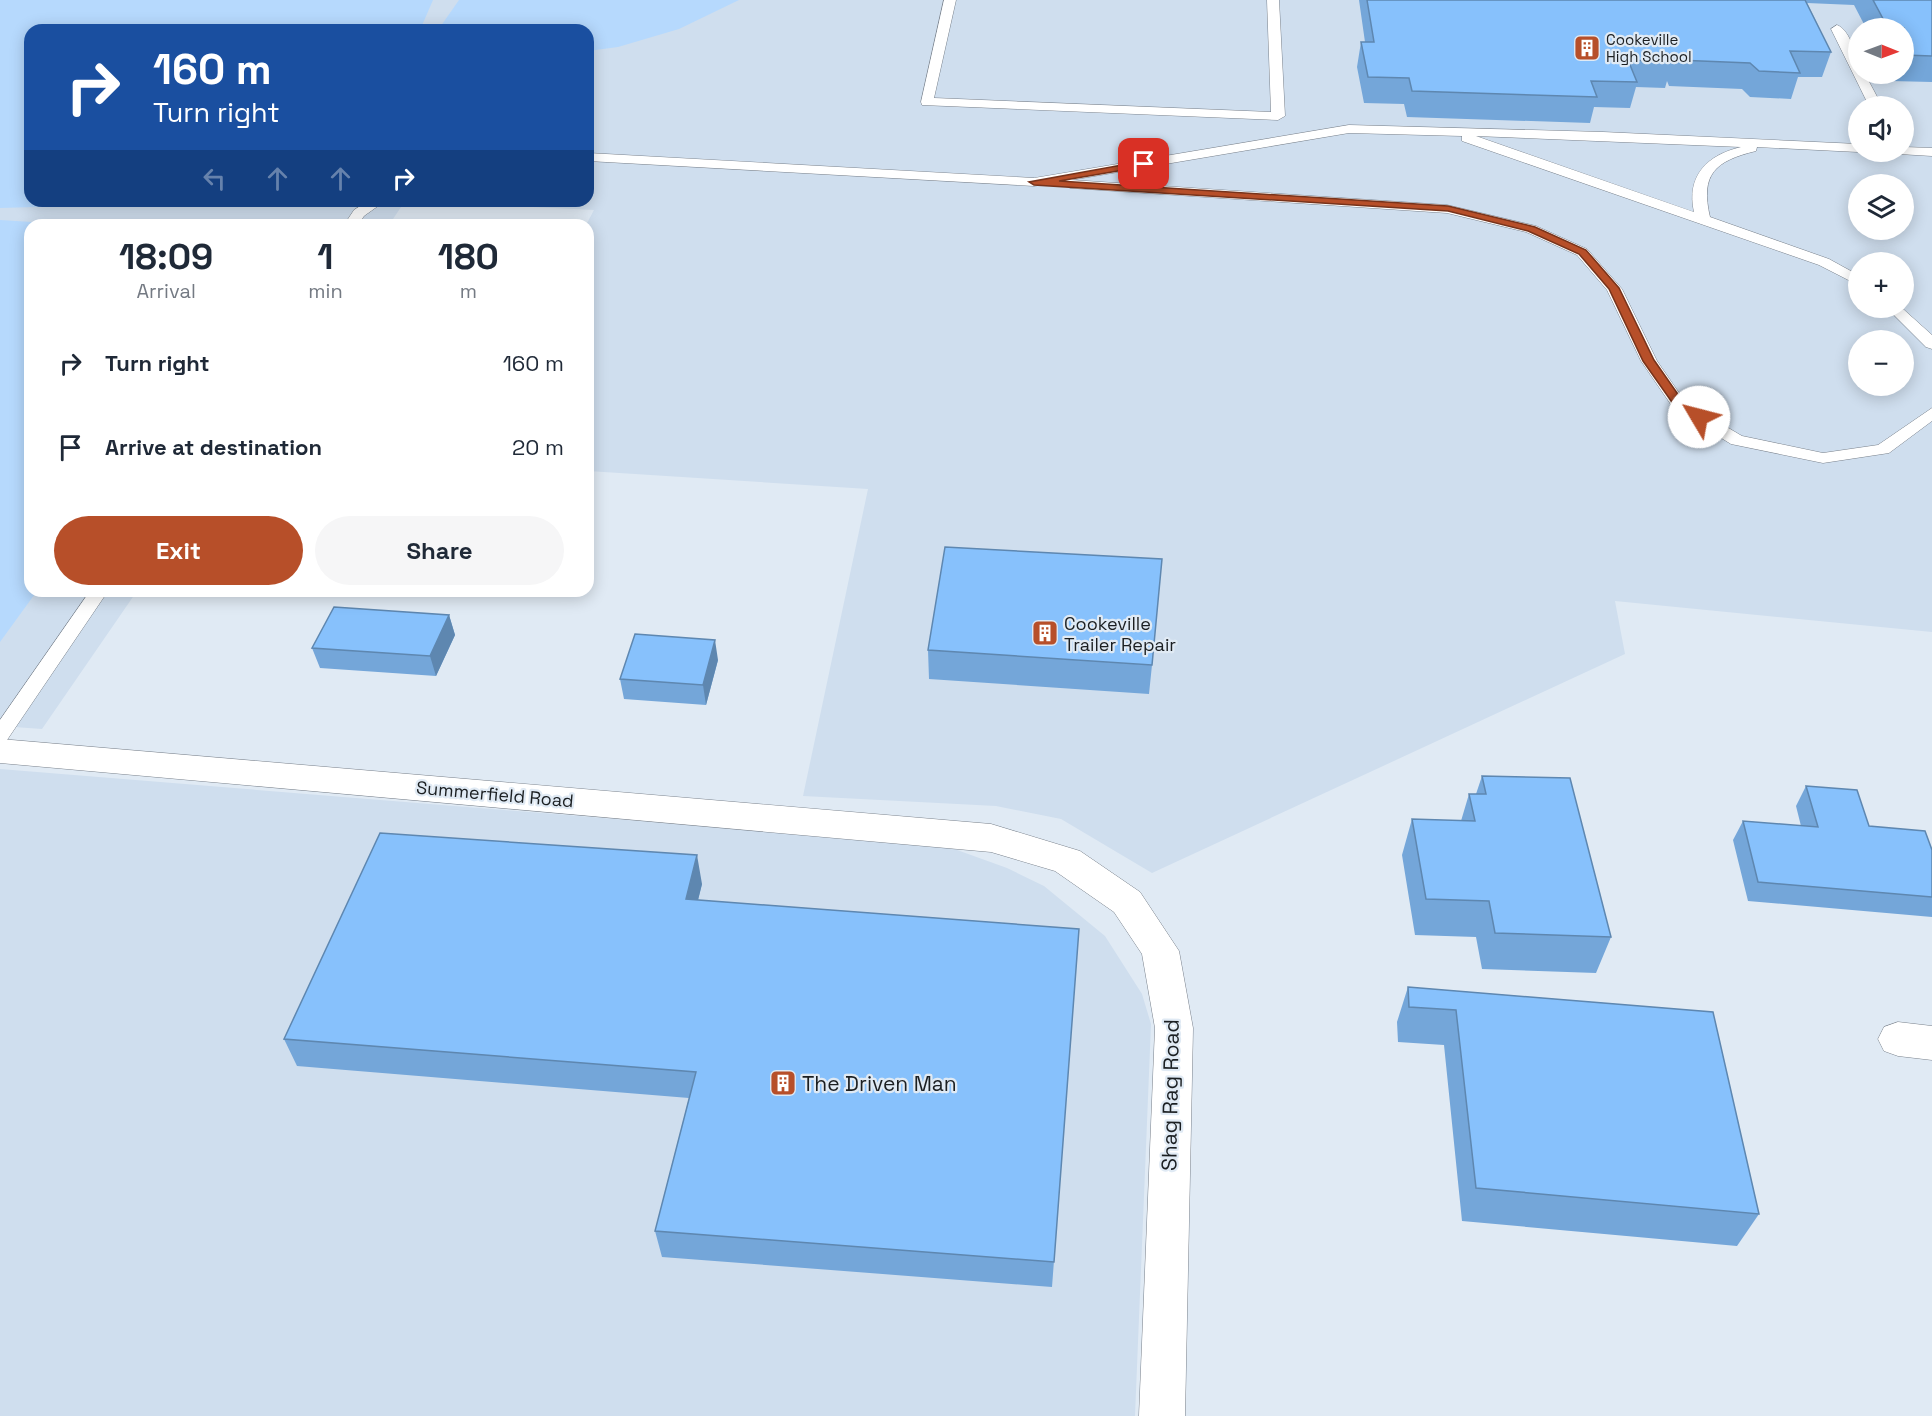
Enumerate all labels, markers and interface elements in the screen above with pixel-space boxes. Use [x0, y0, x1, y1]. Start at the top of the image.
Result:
north arrow [1848, 18, 1914, 84]
map controls [1848, 18, 1914, 396]
place label: Cookeville High School [1606, 30, 1692, 66]
building icon: Cookeville High School [1572, 33, 1602, 63]
text: 160 m [153, 43, 272, 96]
icon: right [54, 48, 132, 126]
text: Turn right [153, 95, 280, 130]
button: sound [1848, 96, 1914, 162]
pin [1118, 138, 1169, 189]
icon: arrive [1127, 147, 1160, 180]
icon: left [198, 162, 231, 195]
icon: ahead [261, 162, 294, 195]
icon: ahead [324, 162, 357, 195]
icon: right [387, 162, 420, 195]
button: layers [1848, 174, 1914, 240]
text: 18:09 [119, 234, 213, 280]
text: 1 [317, 234, 334, 280]
text: 180 [438, 234, 499, 280]
button: + [1848, 252, 1914, 318]
text: Arrival [136, 278, 196, 304]
text: min [308, 278, 343, 304]
text: m [460, 278, 477, 304]
button: − [1848, 330, 1914, 396]
icon: right [54, 347, 87, 380]
text: Turn right [105, 349, 210, 377]
text: 160 m [503, 349, 564, 377]
position arrow [1667, 385, 1731, 449]
icon: arrive [54, 431, 87, 464]
text: Arrive at destination [105, 433, 322, 461]
text: 20 m [512, 433, 564, 461]
button: Exit [54, 516, 303, 585]
button: Share [315, 516, 564, 585]
place label: Cookeville Trailer Repair [1064, 612, 1176, 656]
building icon: Cookeville Trailer Repair [1030, 618, 1060, 648]
street label: Summerfield Road [415, 776, 575, 812]
street label: Shag Rag Road [1155, 1019, 1185, 1171]
building icon: The Driven Man [768, 1068, 798, 1098]
place label: The Driven Man [802, 1070, 957, 1097]

